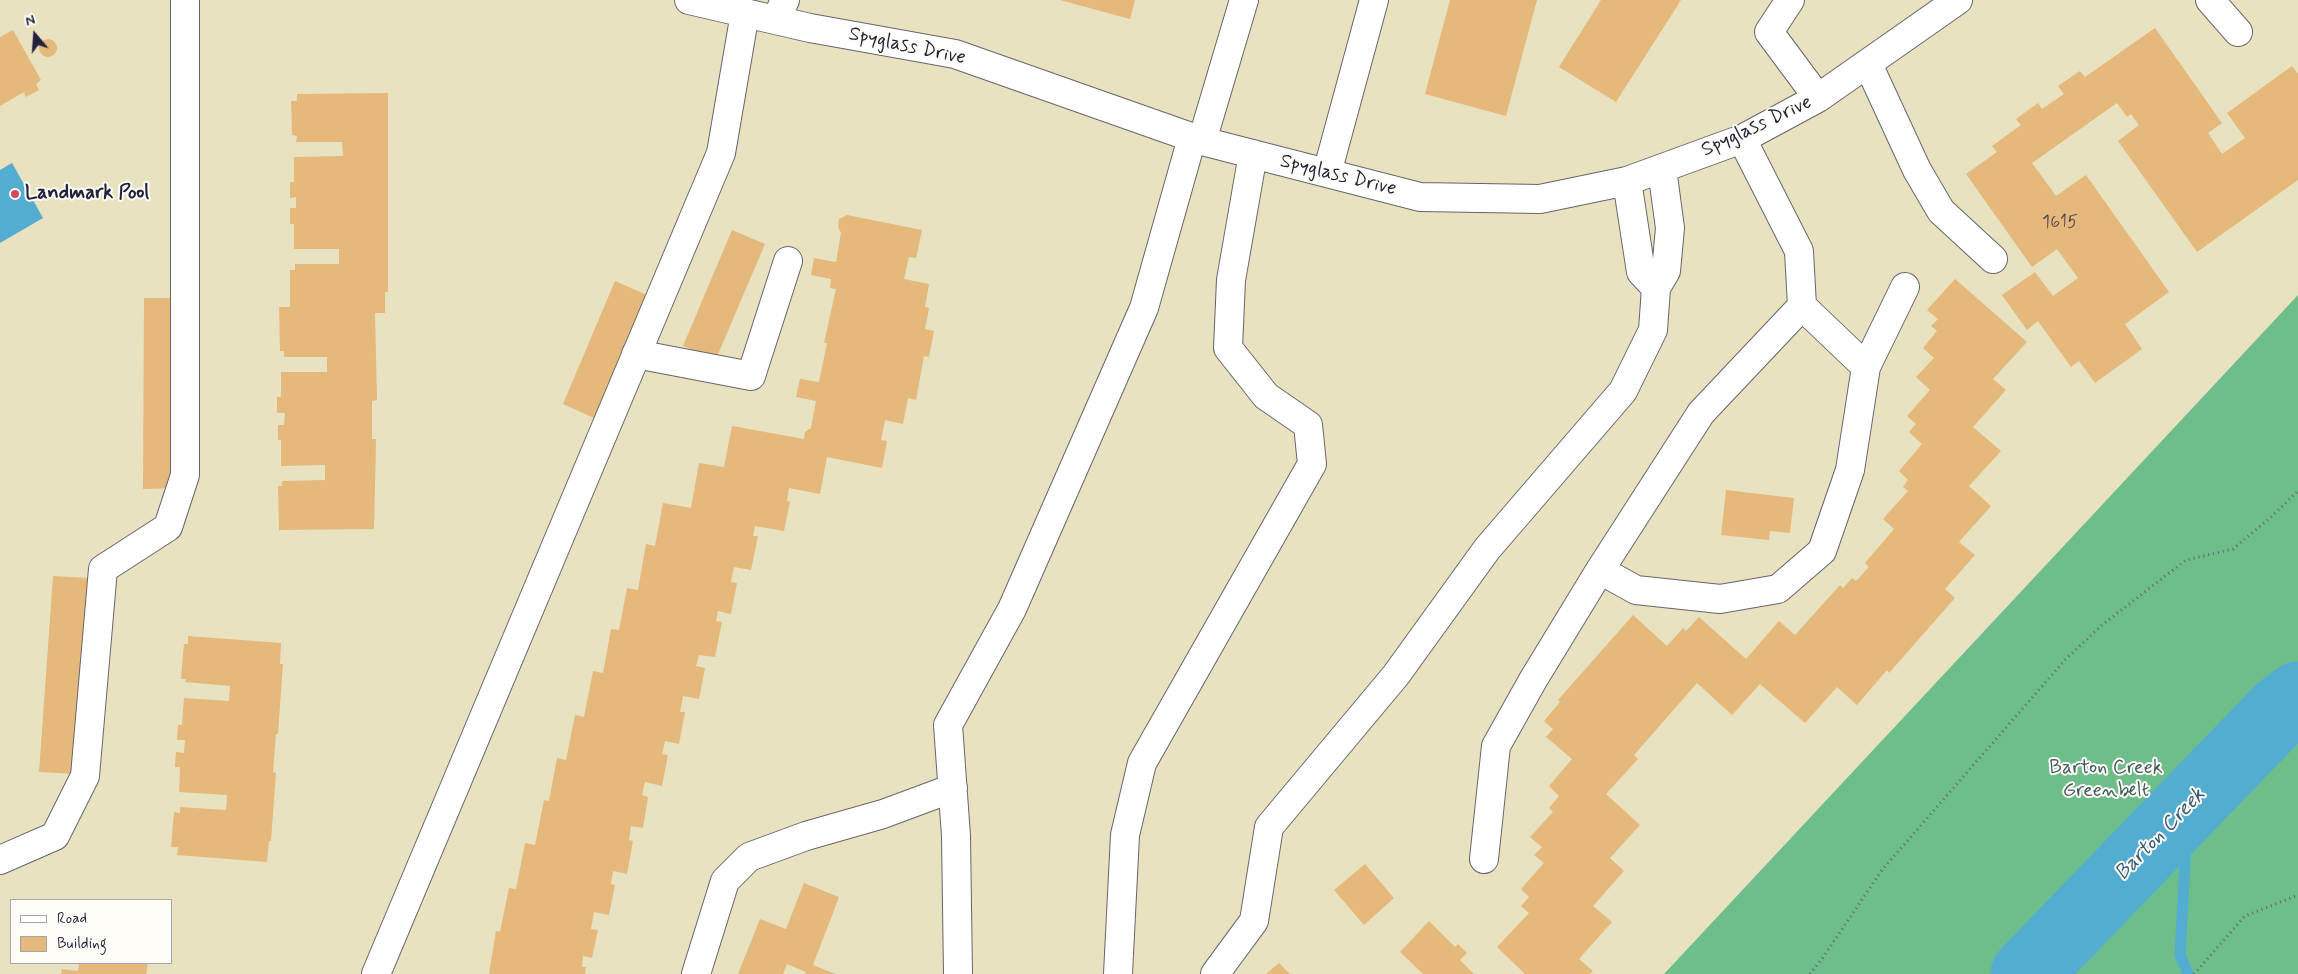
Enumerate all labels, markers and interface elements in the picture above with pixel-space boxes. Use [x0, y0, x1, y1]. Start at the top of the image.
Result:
north arrow [10, 10, 60, 60]
text: N [23, 11, 38, 31]
street label: Spyglass Drive [846, 23, 968, 71]
street label: Spyglass Drive [1698, 91, 1816, 163]
street label: Spyglass Drive [1277, 150, 1399, 202]
place label: Landmark Pool [25, 182, 149, 206]
marker: Landmark Pool [9, 188, 21, 200]
house number: 1615 [2042, 212, 2078, 234]
park label: Barton Creek Greenbelt [2049, 757, 2163, 804]
water label: Barton Creek [2111, 783, 2211, 887]
legend [10, 899, 172, 964]
text: Road [57, 909, 87, 929]
text: Building [57, 934, 107, 954]

